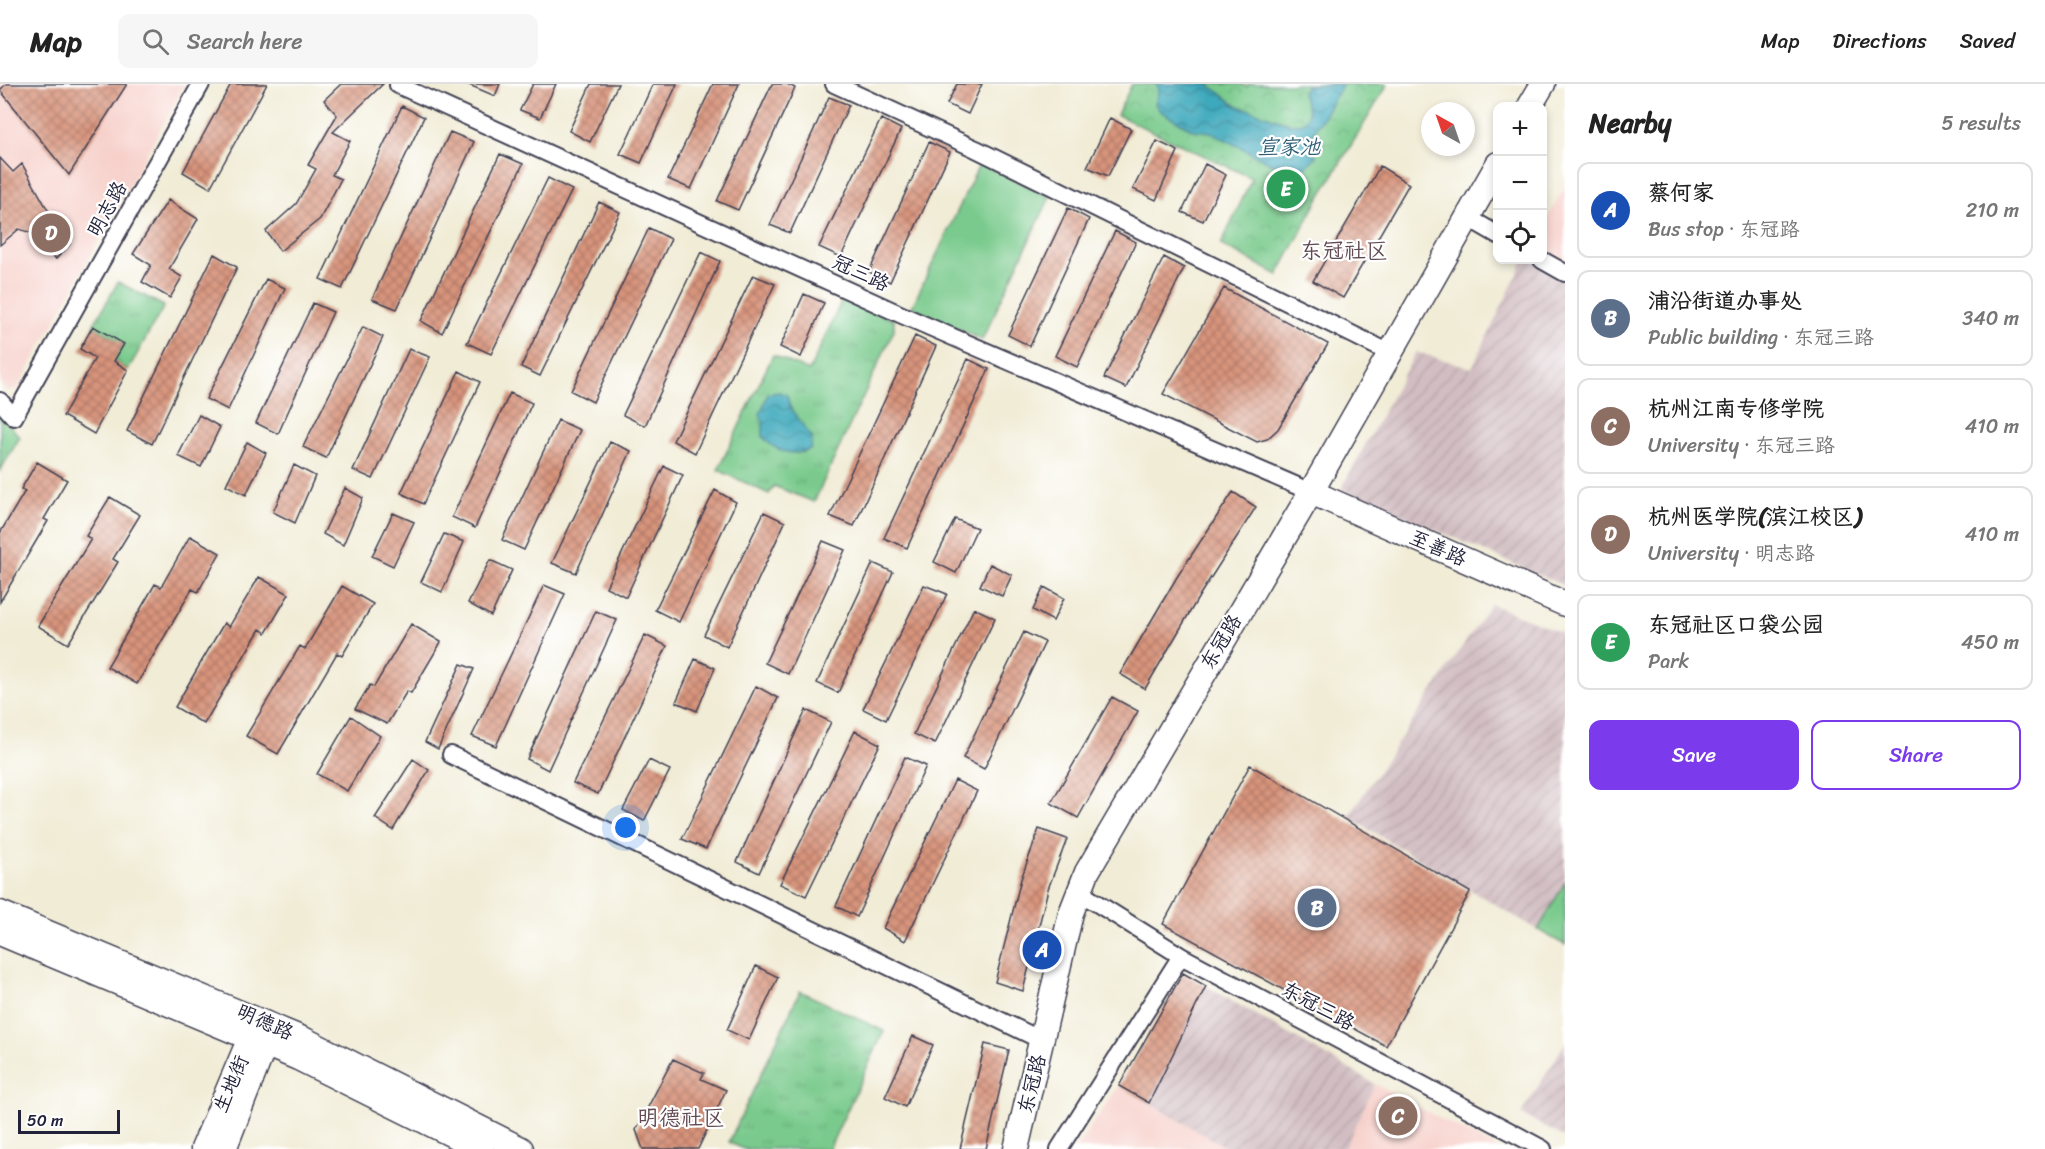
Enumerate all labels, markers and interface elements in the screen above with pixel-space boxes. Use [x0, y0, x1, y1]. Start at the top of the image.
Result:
search box [118, 14, 538, 68]
text: Map [30, 17, 82, 66]
text: Search here [187, 22, 303, 61]
text: Map [1761, 22, 1799, 60]
text: Directions [1832, 22, 1927, 60]
text: Saved [1960, 22, 2015, 60]
icon: search [139, 25, 172, 58]
text: Nearby [1589, 100, 1671, 146]
north arrow [1421, 102, 1475, 156]
map controls [1493, 102, 1547, 264]
button: + [1493, 102, 1547, 156]
text: 5 results [1942, 106, 2021, 141]
water label: 宣家池 [1258, 128, 1321, 166]
button: − [1493, 156, 1547, 210]
pin: E [1266, 166, 1306, 212]
street label: 明志路 [77, 173, 137, 244]
text: 蔡何家 [1648, 173, 1714, 212]
text: A [1604, 193, 1617, 228]
text: 210 m [1966, 193, 2019, 228]
pin: D [32, 210, 70, 256]
button: locate [1493, 210, 1547, 264]
text: Bus stop · 东冠路 [1648, 212, 1799, 247]
district label: 东冠社区 [1300, 231, 1388, 270]
street label: 冠三路 [826, 244, 896, 302]
text: 浦沿街道办事处 [1648, 281, 1802, 320]
text: B [1604, 301, 1617, 336]
text: 340 m [1962, 301, 2019, 336]
text: Public building · 东冠三路 [1648, 320, 1874, 355]
text: 杭州江南专修学院 [1648, 389, 1824, 428]
text: C [1604, 409, 1617, 444]
text: 410 m [1965, 409, 2019, 444]
text: University · 东冠三路 [1648, 428, 1835, 463]
text: 杭州医学院(滨江校区) [1648, 497, 1862, 536]
text: D [1605, 517, 1616, 552]
text: 410 m [1965, 517, 2019, 552]
street label: 至善路 [1403, 520, 1473, 577]
text: University · 明志路 [1648, 536, 1815, 571]
text: 东冠社区口袋公园 [1648, 605, 1824, 644]
street label: 东冠路 [1191, 606, 1252, 677]
text: E [1605, 625, 1616, 660]
text: 450 m [1961, 625, 2019, 660]
text: Park [1648, 644, 1689, 679]
button: Save [1589, 720, 1799, 790]
button: Share [1811, 720, 2021, 790]
your location [611, 813, 640, 842]
pin: B [1298, 886, 1336, 930]
pin: A [1022, 928, 1062, 972]
street label: 东冠三路 [1274, 972, 1362, 1041]
street label: 明德路 [230, 994, 300, 1051]
street label: 生地街 [203, 1050, 259, 1118]
street label: 东冠路 [1008, 1050, 1056, 1117]
pin: C [1378, 1094, 1418, 1138]
district label: 明德社区 [637, 1098, 725, 1137]
text: 50 m [27, 1106, 63, 1135]
scale bar [18, 1107, 120, 1134]

